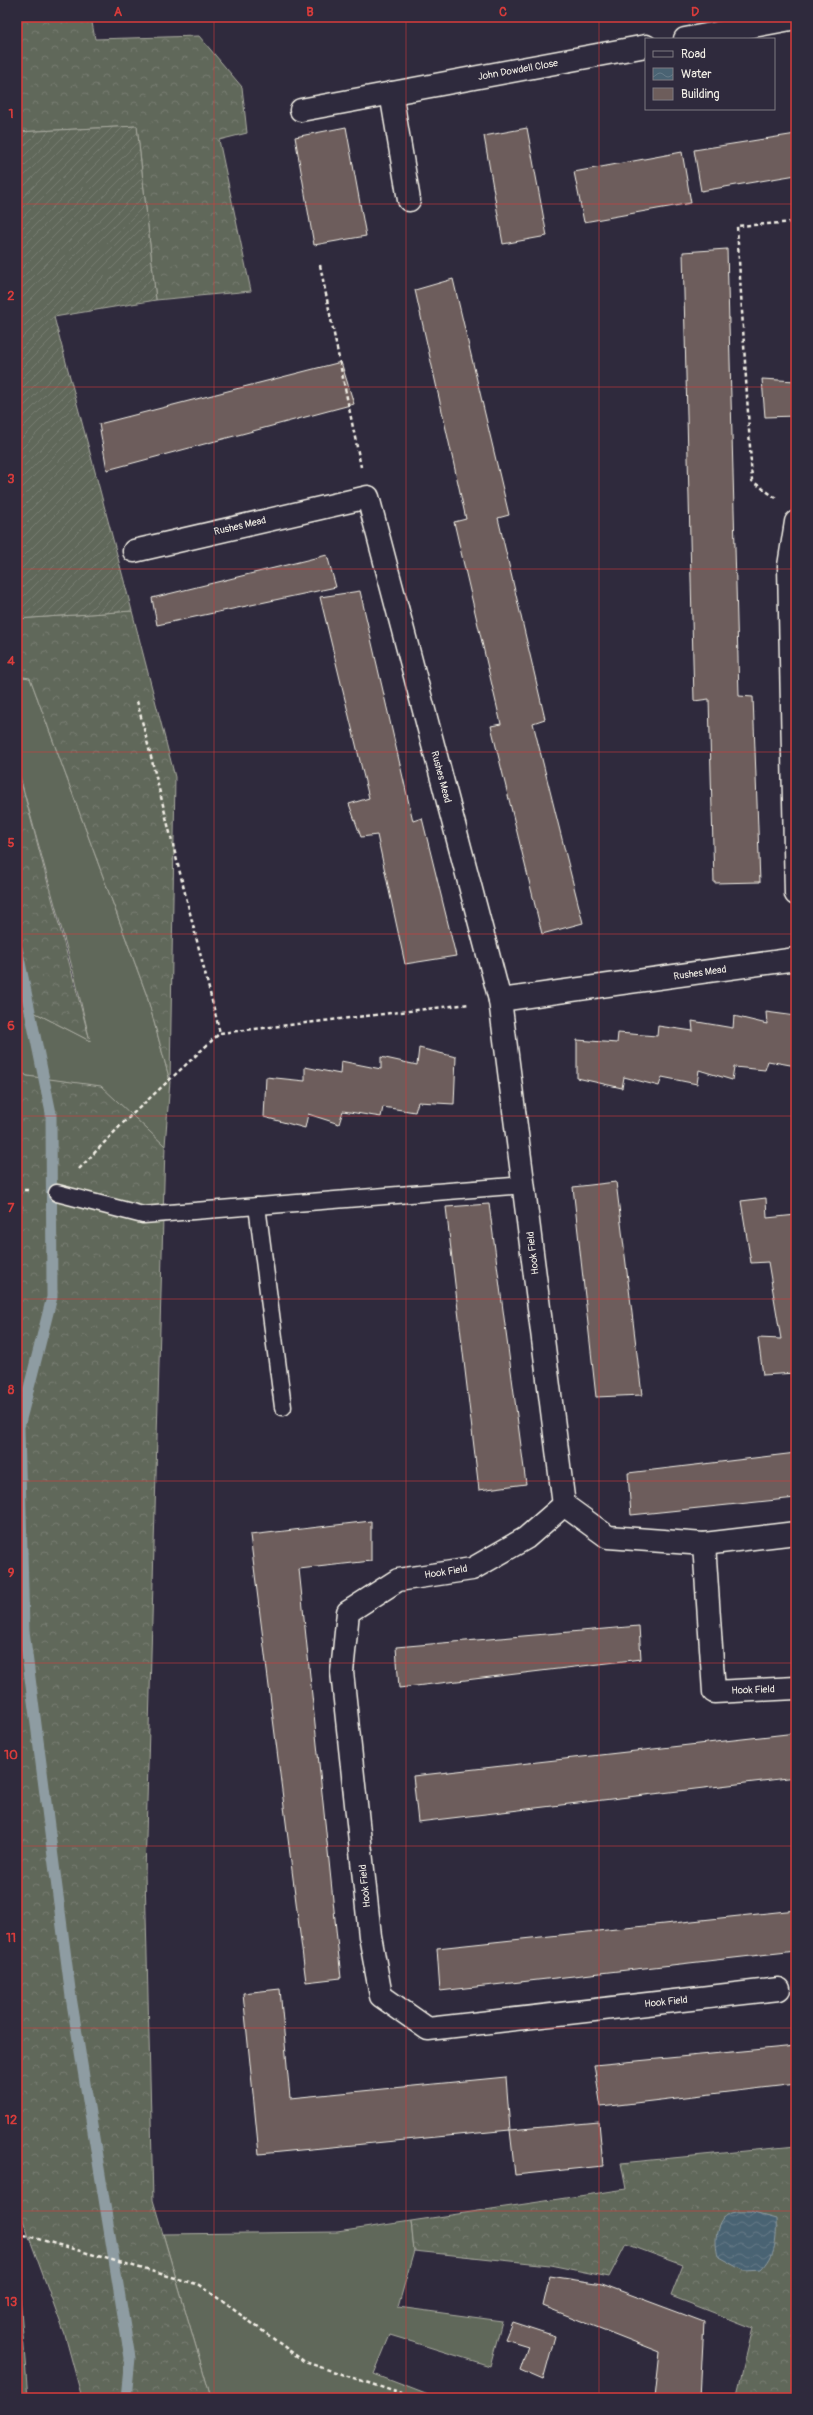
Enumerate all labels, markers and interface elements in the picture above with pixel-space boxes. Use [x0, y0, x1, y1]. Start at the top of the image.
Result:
text: A [114, 4, 123, 20]
text: B [306, 4, 314, 20]
text: C [499, 4, 507, 20]
text: D [691, 4, 699, 20]
legend [645, 38, 775, 110]
text: Road [681, 47, 706, 62]
street label: John Dowdell Close [477, 57, 559, 83]
text: Water [681, 67, 712, 82]
text: Building [681, 87, 720, 102]
text: 1 [8, 106, 14, 122]
text: 2 [7, 288, 15, 304]
text: 3 [7, 471, 15, 487]
street label: Rushes Mead [213, 514, 267, 538]
text: 4 [7, 653, 15, 669]
street label: Rushes Mead [428, 750, 454, 804]
text: 5 [7, 835, 15, 851]
street label: Rushes Mead [673, 963, 727, 983]
text: 6 [7, 1018, 15, 1034]
text: 7 [8, 1200, 15, 1216]
street label: Hook Field [524, 1231, 542, 1275]
text: 8 [8, 1382, 15, 1398]
street label: Hook Field [424, 1563, 468, 1581]
text: 9 [8, 1565, 15, 1581]
street label: Hook Field [731, 1683, 775, 1697]
text: 10 [4, 1747, 18, 1763]
street label: Hook Field [357, 1864, 373, 1908]
text: 11 [6, 1930, 16, 1946]
street label: Hook Field [644, 1994, 688, 2010]
text: 12 [5, 2112, 17, 2128]
text: 13 [5, 2294, 17, 2310]

